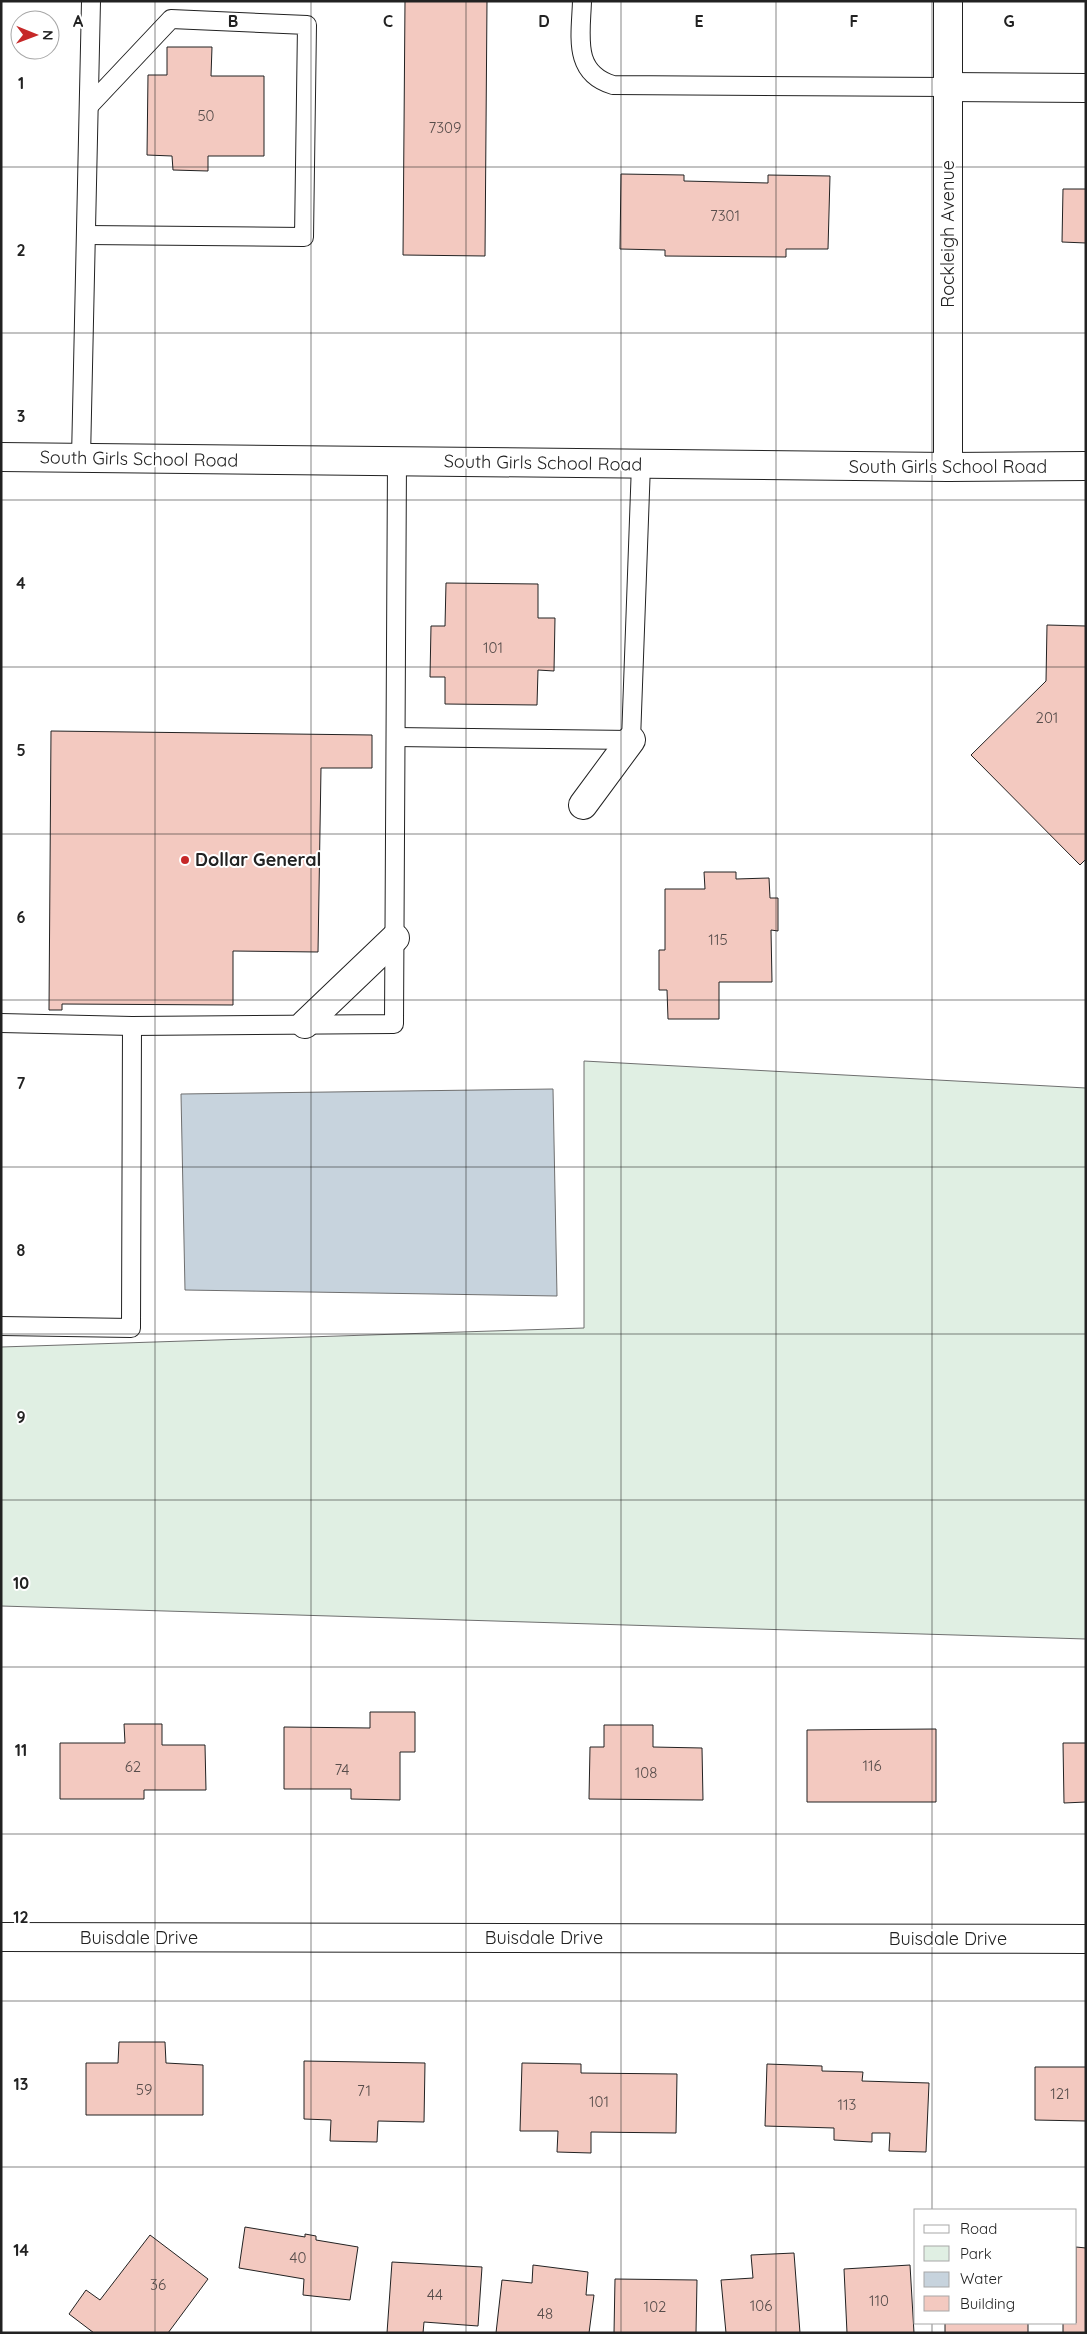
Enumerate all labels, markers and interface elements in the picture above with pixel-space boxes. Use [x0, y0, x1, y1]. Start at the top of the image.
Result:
north arrow [10, 10, 60, 60]
text: A [73, 11, 84, 31]
text: B [228, 11, 238, 31]
text: C [383, 11, 393, 31]
text: D [538, 11, 550, 31]
text: E [694, 11, 704, 31]
text: F [850, 11, 859, 31]
text: G [1003, 11, 1015, 31]
text: N [39, 30, 57, 41]
text: 1 [18, 73, 24, 93]
house number: 50 [197, 106, 215, 125]
house number: 7309 [429, 118, 461, 137]
street label: Rockleigh Avenue [936, 160, 959, 308]
house number: 7301 [710, 206, 740, 225]
text: 2 [16, 240, 26, 260]
text: 3 [17, 406, 25, 426]
street label: South Girls School Road [40, 445, 238, 472]
street label: South Girls School Road [444, 449, 642, 476]
street label: South Girls School Road [849, 455, 1047, 478]
text: 4 [16, 573, 26, 593]
house number: 101 [483, 638, 503, 657]
house number: 201 [1036, 708, 1058, 727]
text: 5 [16, 740, 26, 760]
place label: Dollar General [195, 848, 321, 871]
marker: Dollar General [179, 854, 191, 866]
text: 6 [17, 907, 26, 927]
house number: 115 [708, 930, 728, 949]
text: 7 [17, 1073, 26, 1093]
text: 8 [17, 1240, 26, 1260]
text: 9 [16, 1407, 26, 1427]
text: 10 [13, 1573, 29, 1593]
text: 11 [15, 1740, 27, 1760]
house number: 116 [862, 1756, 882, 1775]
house number: 62 [125, 1757, 141, 1776]
house number: 74 [334, 1760, 350, 1779]
house number: 108 [635, 1763, 657, 1782]
text: 12 [13, 1907, 29, 1927]
street label: Buisdale Drive [80, 1926, 198, 1949]
street label: Buisdale Drive [485, 1926, 603, 1949]
street label: Buisdale Drive [889, 1927, 1007, 1950]
text: 13 [14, 2074, 28, 2094]
house number: 59 [136, 2080, 152, 2099]
house number: 71 [357, 2081, 371, 2100]
house number: 121 [1050, 2084, 1070, 2103]
house number: 101 [589, 2092, 609, 2111]
house number: 113 [838, 2095, 857, 2114]
legend [914, 2209, 1077, 2324]
text: Road [960, 2219, 997, 2238]
text: 14 [13, 2240, 29, 2260]
text: Park [960, 2244, 992, 2263]
house number: 40 [290, 2248, 306, 2267]
text: Water [960, 2269, 1003, 2288]
house number: 36 [150, 2275, 166, 2294]
house number: 44 [427, 2285, 443, 2304]
house number: 110 [869, 2291, 889, 2310]
text: Building [960, 2294, 1015, 2313]
house number: 106 [750, 2296, 772, 2315]
house number: 102 [644, 2297, 666, 2316]
house number: 48 [537, 2304, 553, 2323]

